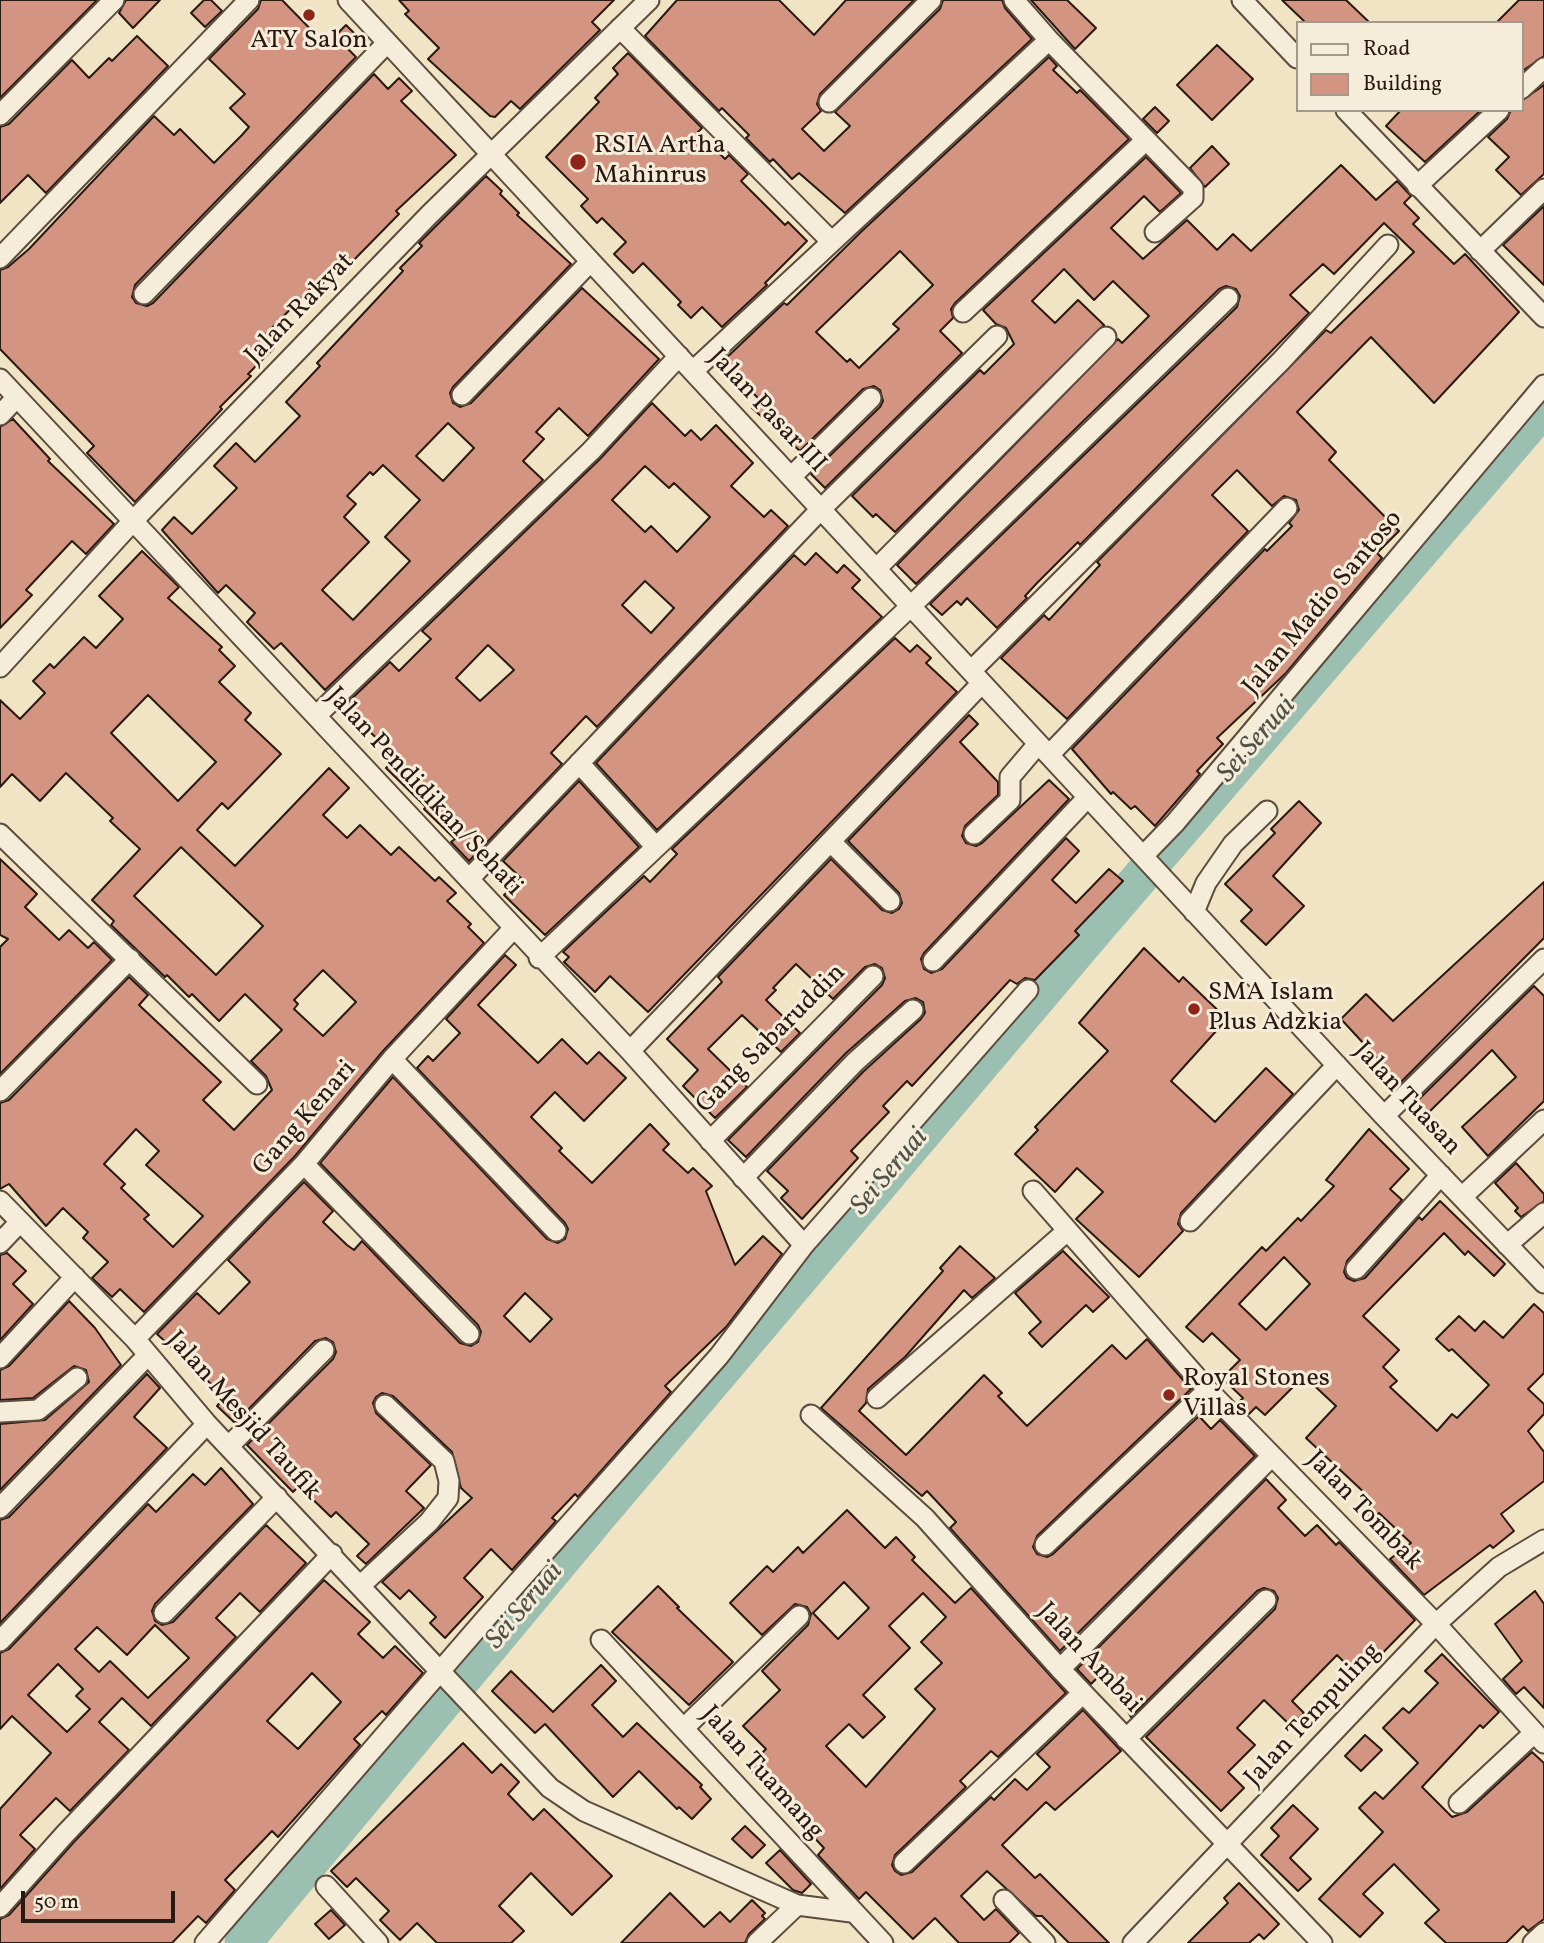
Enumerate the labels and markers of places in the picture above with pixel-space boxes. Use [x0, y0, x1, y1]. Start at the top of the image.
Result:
marker: ATY Salon [301, 7, 317, 23]
place label: ATY Salon [250, 26, 368, 58]
place label: RSIA Artha Mahinrus [594, 131, 726, 192]
marker: RSIA Artha Mahinrus [568, 152, 588, 172]
place label: SMA Islam Plus Adzkia [1208, 978, 1342, 1040]
marker: SMA Islam Plus Adzkia [1186, 1001, 1202, 1017]
place label: Royal Stones Villas [1183, 1364, 1330, 1426]
marker: Royal Stones Villas [1161, 1387, 1177, 1403]

